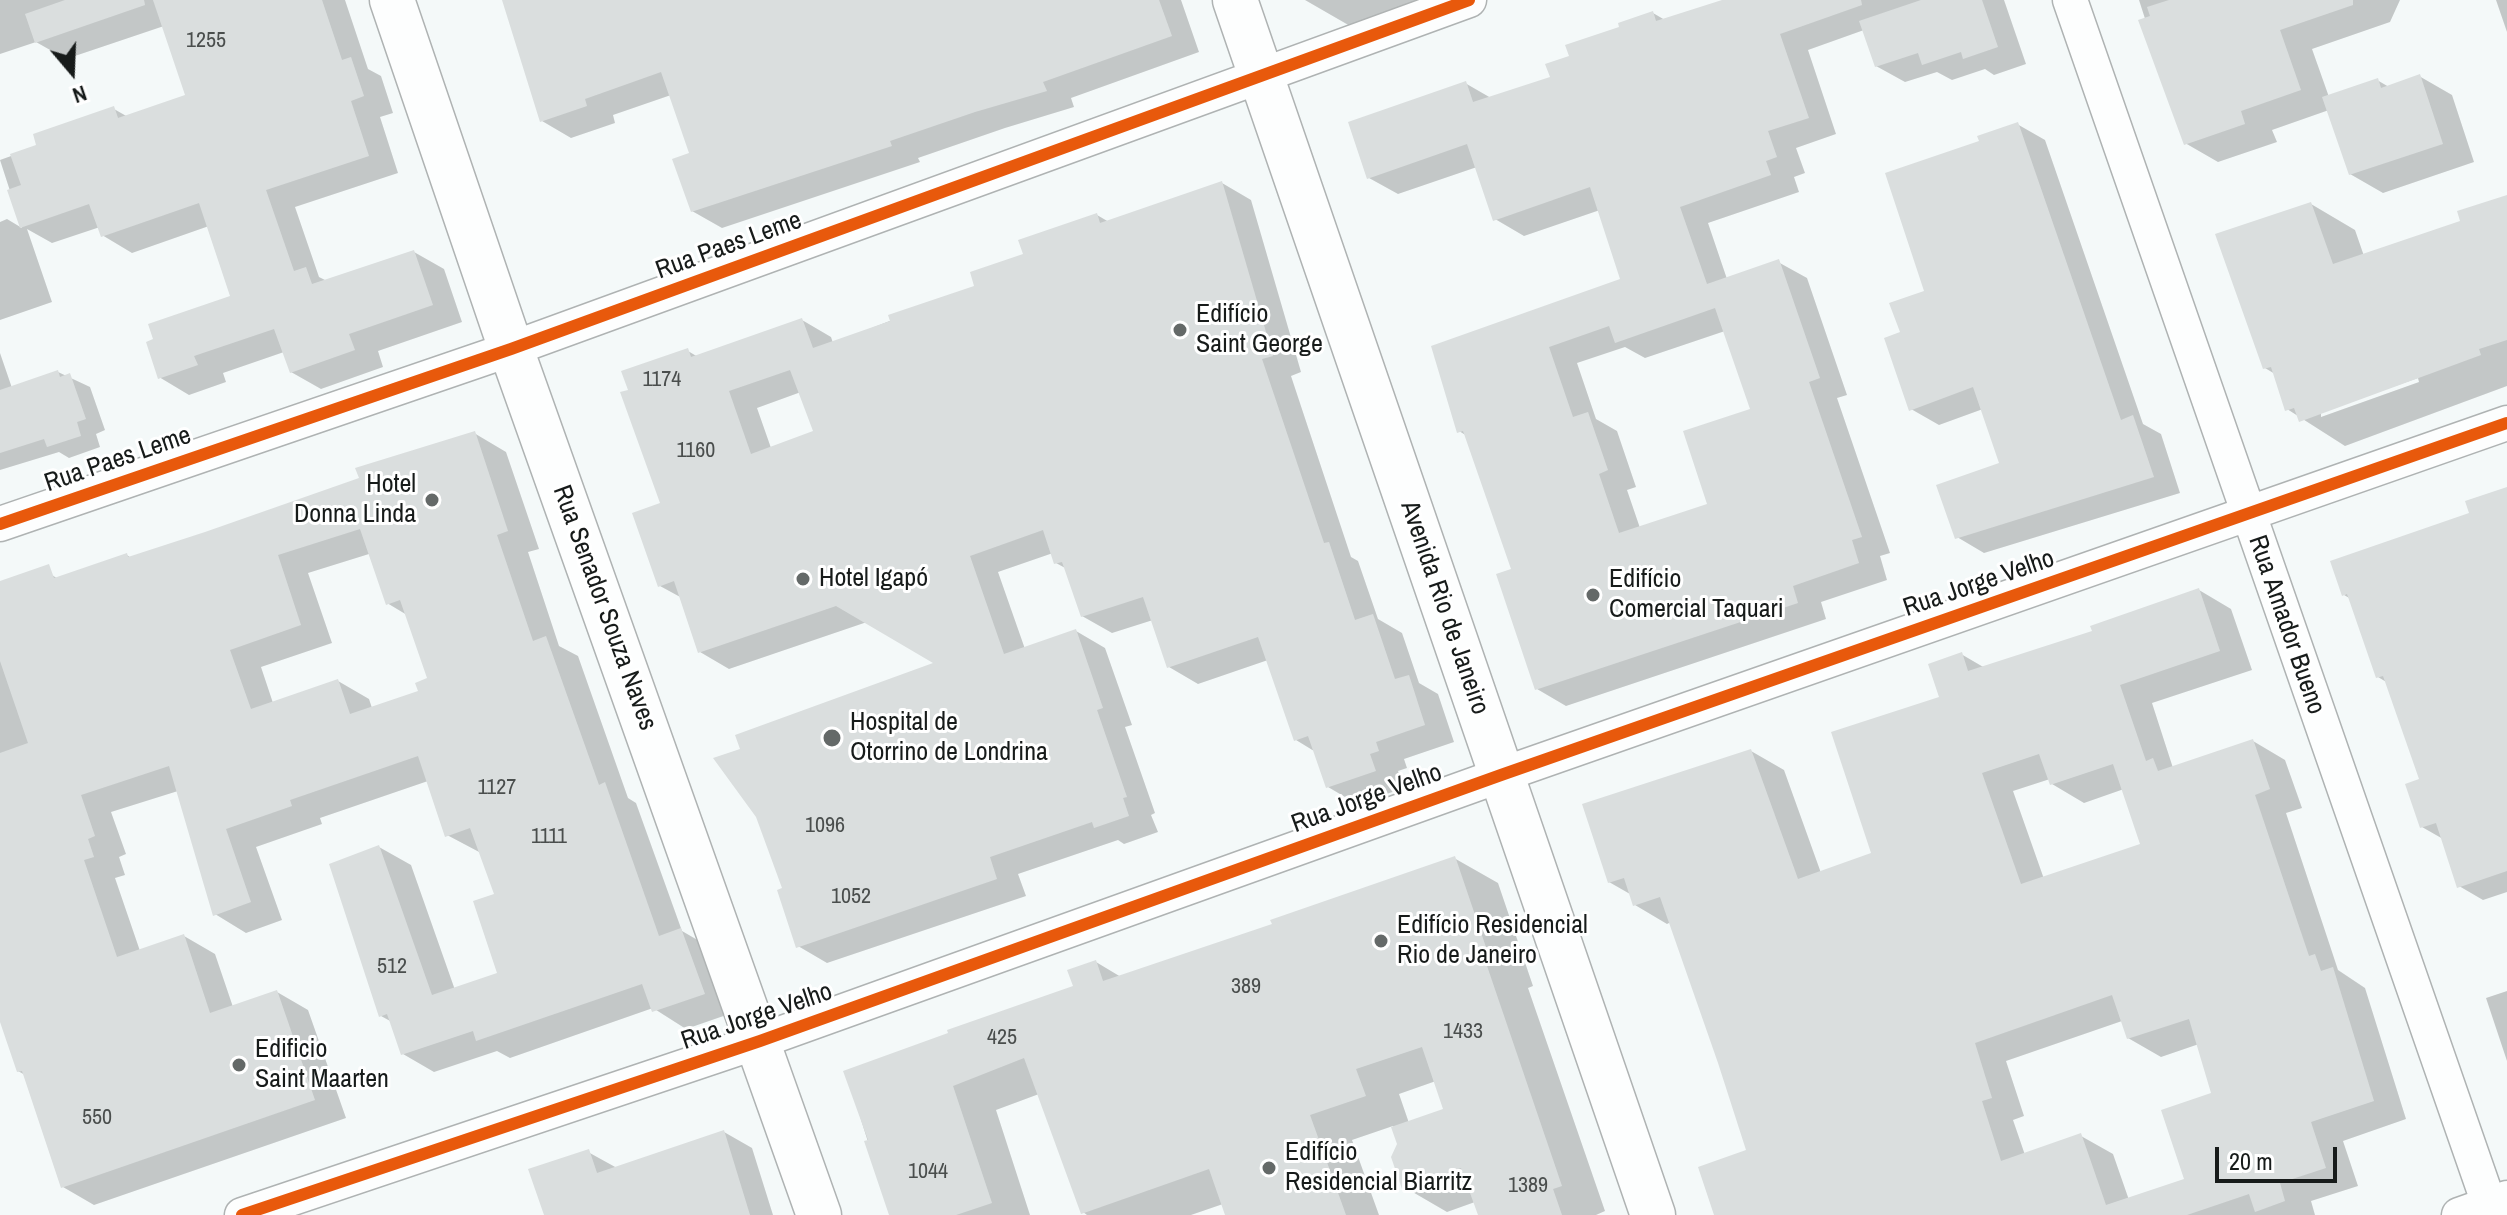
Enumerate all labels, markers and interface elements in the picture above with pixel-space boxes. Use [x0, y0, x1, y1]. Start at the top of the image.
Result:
house number: 1255 [186, 28, 226, 54]
north arrow [32, 32, 112, 112]
text: N [69, 78, 91, 111]
street label: Rua Paes Leme [652, 205, 806, 287]
place label: Edifício Saint George [1196, 299, 1323, 360]
marker: Edifício Saint George [1171, 321, 1189, 339]
house number: 1174 [643, 367, 681, 393]
street label: Rua Paes Leme [41, 420, 195, 500]
house number: 1160 [677, 438, 715, 464]
place label: Hotel Donna Linda [294, 469, 416, 530]
street label: Rua Senador Souza Naves [545, 481, 663, 735]
marker: Hotel Donna Linda [423, 491, 441, 509]
street label: Avenida Rio de Janeiro [1393, 497, 1495, 719]
street label: Rua Amador Bueno [2241, 531, 2331, 719]
street label: Rua Jorge Velho [1899, 544, 2059, 624]
place label: Hotel Igapó [819, 563, 928, 595]
place label: Edifício Comercial Taquari [1609, 564, 1784, 626]
marker: Hotel Igapó [794, 570, 812, 588]
marker: Edifício Comercial Taquari [1584, 586, 1602, 604]
place label: Hospital de Otorrino de Londrina [850, 707, 1048, 768]
marker: Hospital de Otorrino de Londrina [821, 727, 843, 749]
street label: Rua Jorge Velho [1288, 757, 1446, 841]
house number: 1127 [478, 775, 516, 801]
house number: 1096 [805, 813, 845, 839]
house number: 1111 [531, 824, 567, 850]
house number: 1052 [831, 884, 871, 910]
place label: Edifício Residencial Rio de Janeiro [1397, 910, 1588, 972]
marker: Edifício Residencial Rio de Janeiro [1372, 932, 1390, 950]
house number: 512 [377, 954, 407, 980]
house number: 389 [1231, 974, 1261, 1000]
street label: Rua Jorge Velho [677, 977, 837, 1057]
house number: 1433 [1443, 1019, 1483, 1045]
house number: 425 [987, 1025, 1017, 1051]
place label: Edificio Saint Maarten [255, 1034, 389, 1096]
marker: Edificio Saint Maarten [230, 1056, 248, 1074]
house number: 550 [82, 1105, 112, 1131]
scale bar [2219, 1131, 2341, 1181]
place label: Edifício Residencial Biarritz [1285, 1137, 1472, 1198]
text: 20 m [2229, 1145, 2273, 1177]
house number: 1044 [908, 1159, 948, 1185]
marker: Edifício Residencial Biarritz [1260, 1159, 1278, 1177]
house number: 1389 [1508, 1173, 1548, 1199]

